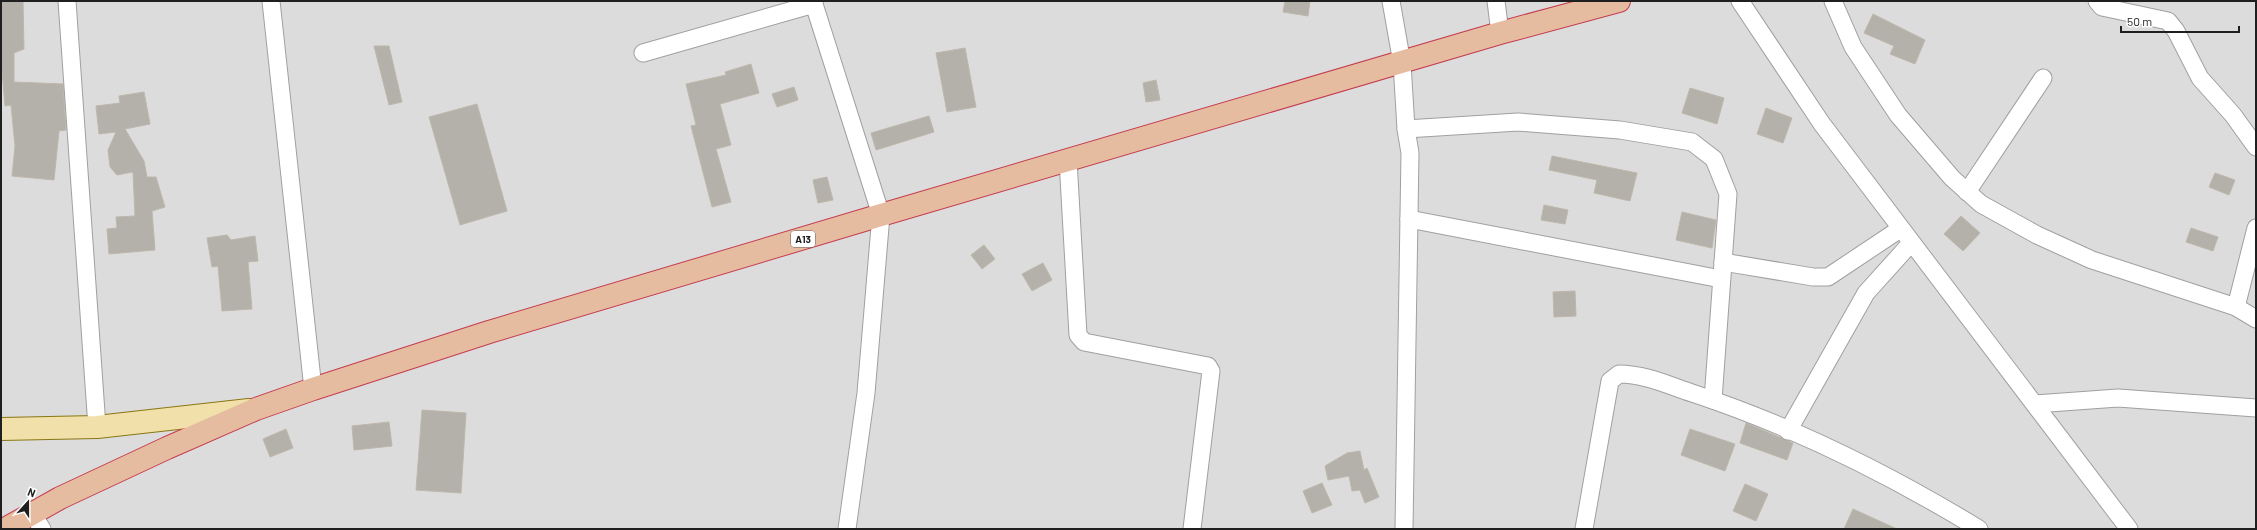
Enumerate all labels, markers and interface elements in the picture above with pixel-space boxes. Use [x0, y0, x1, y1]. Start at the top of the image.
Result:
scale bar [2121, 8, 2239, 34]
text: 50 m [2127, 14, 2152, 28]
road number: A13 [791, 231, 815, 247]
north arrow [8, 482, 48, 522]
text: N [26, 485, 38, 500]

